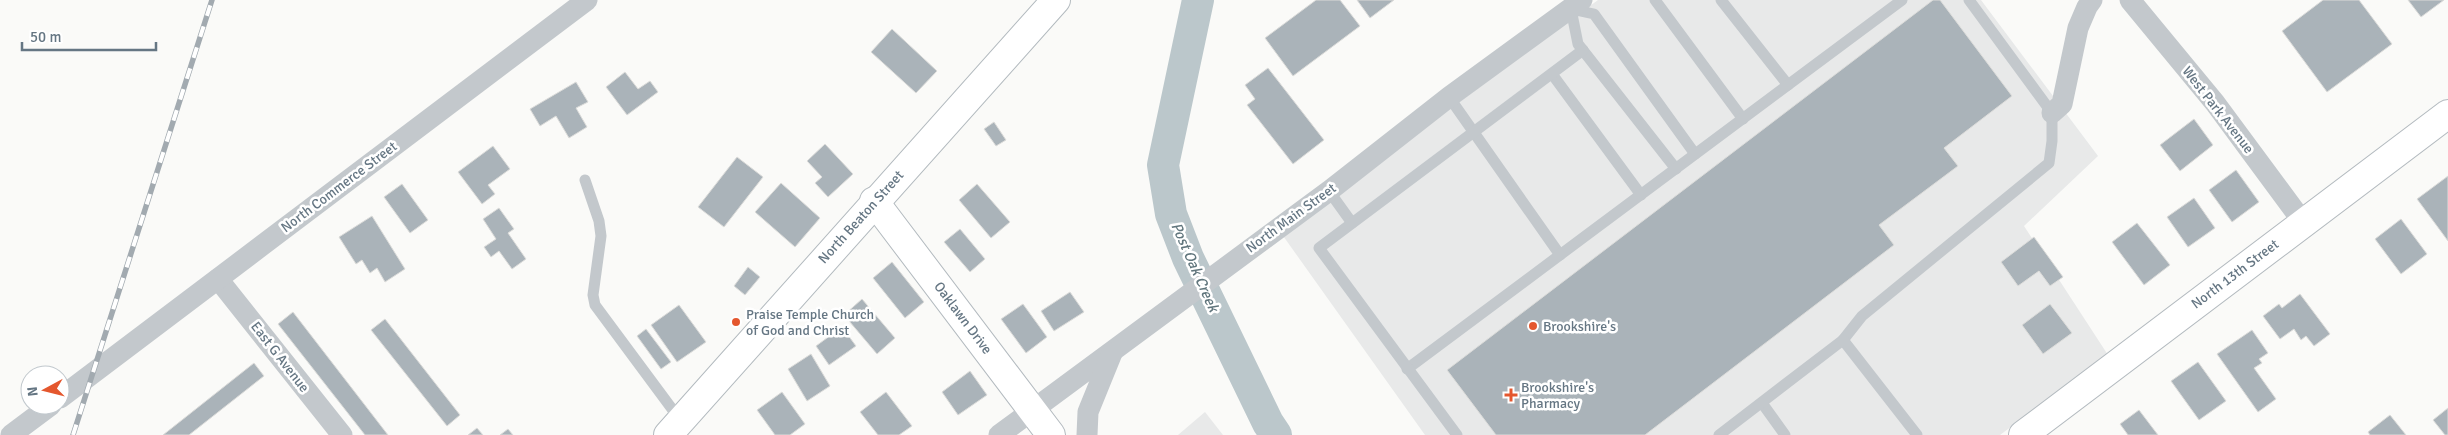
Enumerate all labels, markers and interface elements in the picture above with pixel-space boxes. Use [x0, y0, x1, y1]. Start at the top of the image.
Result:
scale bar [22, 20, 156, 52]
text: 50 m [30, 28, 61, 46]
street label: West Park Avenue [2179, 63, 2257, 157]
street label: North Commerce Street [278, 138, 400, 236]
street label: North Beaton Street [815, 167, 907, 267]
street label: North Main Street [1243, 180, 1339, 256]
water label: Post Oak Creek [1167, 220, 1223, 316]
street label: North 13th Street [2188, 236, 2282, 312]
street label: Oaklawn Drive [930, 278, 996, 358]
place label: Praise Temple Church of God and Christ [746, 306, 874, 339]
marker: Praise Temple Church of God and Christ [730, 316, 742, 328]
street label: East G Avenue [247, 318, 313, 396]
place label: Brookshire's [1543, 318, 1616, 335]
marker: Brookshire's [1527, 320, 1539, 332]
north arrow [20, 365, 70, 415]
place label: Brookshire's Pharmacy [1521, 379, 1594, 412]
text: N [24, 386, 42, 397]
marker: Brookshire's Pharmacy [1505, 389, 1517, 401]

